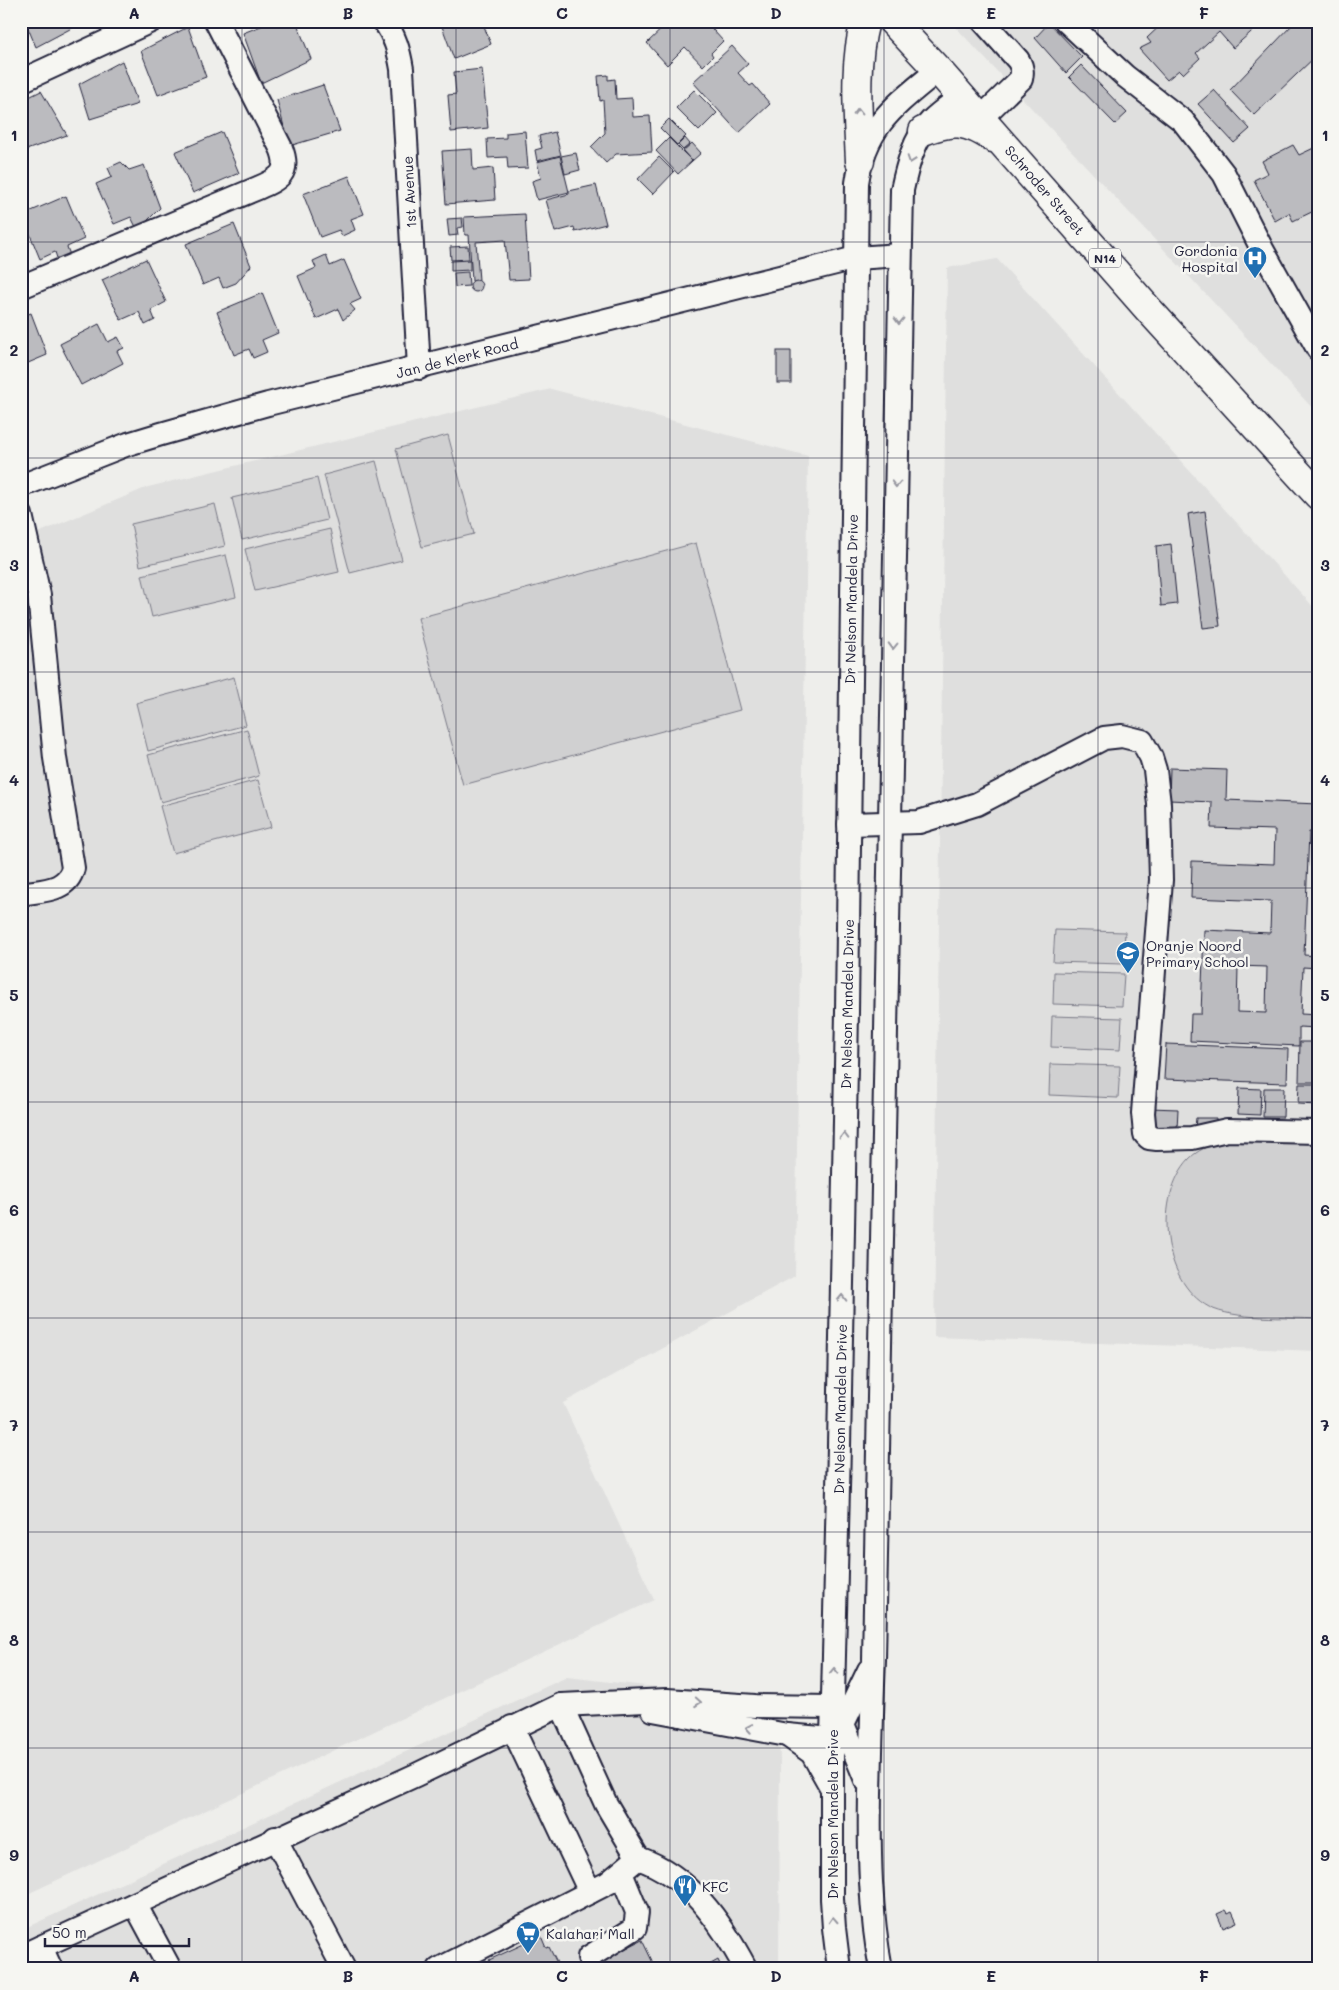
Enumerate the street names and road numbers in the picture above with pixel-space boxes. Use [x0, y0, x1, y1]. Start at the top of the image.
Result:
street label: Schroder Street [1001, 141, 1089, 239]
street label: 1st Avenue [398, 155, 420, 229]
road number: N14 [1089, 248, 1121, 268]
street label: Jan de Klerk Road [394, 334, 520, 382]
street label: Dr Nelson Mandela Drive [840, 514, 862, 684]
street label: Dr Nelson Mandela Drive [836, 919, 858, 1089]
street label: Dr Nelson Mandela Drive [829, 1324, 851, 1494]
street label: Dr Nelson Mandela Drive [823, 1729, 842, 1899]

